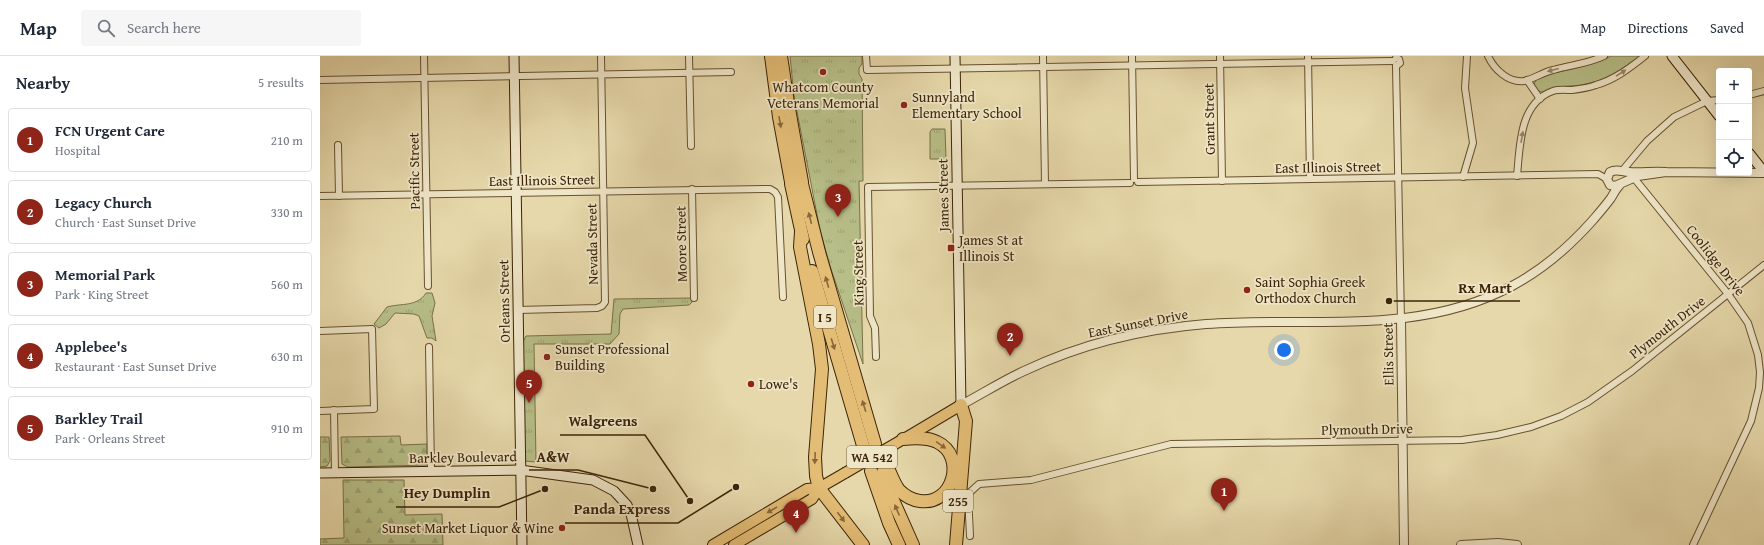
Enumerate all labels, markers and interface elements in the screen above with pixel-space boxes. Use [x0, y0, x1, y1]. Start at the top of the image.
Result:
search box [81, 10, 361, 46]
text: Map [20, 14, 57, 42]
icon: search [95, 17, 117, 39]
text: Search here [127, 17, 201, 38]
text: Map [1580, 18, 1606, 38]
text: Directions [1628, 18, 1688, 38]
text: Saved [1710, 18, 1744, 38]
marker: Whatcom County Veterans Memorial [818, 67, 828, 77]
one-way arrow [1547, 67, 1559, 73]
map controls [1716, 68, 1752, 176]
button: + [1716, 68, 1752, 104]
text: Nearby [16, 70, 70, 95]
one-way arrow [1615, 70, 1627, 77]
text: 5 results [258, 73, 304, 92]
place label: Whatcom County Veterans Memorial [767, 77, 879, 113]
street label: Grant Street [1198, 83, 1220, 155]
place label: Sunnyland Elementary School [912, 87, 1022, 123]
marker: Sunnyland Elementary School [899, 100, 909, 110]
button: − [1716, 104, 1752, 140]
one-way arrow [777, 116, 783, 128]
text: FCN Urgent Care [55, 120, 165, 141]
text: 1 [27, 131, 33, 150]
text: 210 m [271, 131, 303, 150]
one-way arrow [1519, 131, 1525, 143]
street label: Pacific Street [403, 132, 425, 210]
button: locate [1716, 140, 1752, 176]
text: Hospital [55, 141, 100, 160]
street label: East Illinois Street [1275, 156, 1381, 178]
street label: James Street [932, 158, 954, 234]
street label: East Illinois Street [489, 169, 595, 191]
pin: 3 [825, 184, 851, 217]
text: Legacy Church [55, 192, 152, 213]
text: 2 [27, 203, 33, 222]
text: 330 m [271, 203, 303, 222]
street label: Nevada Street [581, 203, 603, 285]
street label: Moore Street [670, 206, 692, 282]
one-way arrow [807, 212, 813, 224]
text: Church · East Sunset Drive [55, 213, 196, 232]
street label: Coolidge Drive [1682, 220, 1750, 300]
place label: James St at Illinois St [957, 230, 1023, 266]
street label: King Street [847, 240, 869, 306]
marker: James St at Illinois St [946, 243, 956, 253]
street label: Orleans Street [493, 259, 515, 343]
text: Memorial Park [55, 264, 155, 285]
place label: Saint Sophia Greek Orthodox Church [1255, 272, 1366, 308]
callout: Rx Mart [1450, 274, 1520, 301]
text: 3 [27, 275, 33, 294]
text: 560 m [271, 275, 303, 294]
one-way arrow [824, 275, 830, 287]
text: Rx Mart [1458, 277, 1512, 298]
text: Park · King Street [55, 285, 149, 304]
marker: Saint Sophia Greek Orthodox Church [1242, 285, 1252, 295]
street label: Plymouth Drive [1625, 291, 1710, 363]
street label: East Sunset Drive [1086, 303, 1190, 342]
road number: I 5 [814, 306, 836, 328]
street label: Ellis Street [1377, 322, 1399, 386]
pin: 2 [997, 323, 1023, 356]
text: Applebee's [55, 336, 127, 357]
one-way arrow [830, 338, 836, 350]
place label: Sunset Professional Building [555, 339, 669, 375]
your location [1274, 340, 1294, 360]
text: 4 [27, 347, 33, 366]
text: 630 m [271, 347, 303, 366]
marker: Sunset Professional Building [542, 352, 552, 362]
text: Restaurant · East Sunset Drive [55, 357, 217, 376]
pin: 5 [516, 370, 542, 403]
place label: Lowe's [759, 374, 798, 394]
marker: Lowe's [746, 379, 756, 389]
one-way arrow [861, 400, 867, 412]
text: Barkley Trail [55, 408, 143, 429]
callout: Walgreens [560, 408, 645, 435]
text: Walgreens [568, 410, 638, 431]
street label: Plymouth Drive [1321, 418, 1414, 440]
text: 5 [27, 419, 33, 438]
text: 910 m [271, 419, 303, 438]
text: Park · Orleans Street [55, 429, 165, 448]
one-way arrow [935, 441, 946, 449]
callout: A&W [529, 443, 578, 470]
street label: Barkley Boulevard [409, 446, 517, 468]
text: A&W [537, 446, 570, 467]
road number: WA 542 [847, 446, 897, 468]
one-way arrow [812, 452, 818, 465]
pin: 1 [1211, 478, 1237, 511]
callout: Hey Dumplin [396, 480, 499, 507]
text: Hey Dumplin [404, 482, 490, 503]
road number: 255 [943, 490, 973, 512]
callout: Panda Express [565, 496, 678, 523]
text: Panda Express [574, 498, 670, 519]
pin: 4 [783, 500, 809, 533]
one-way arrow [894, 504, 900, 515]
one-way arrow [766, 507, 778, 514]
one-way arrow [837, 511, 845, 522]
place label: Sunset Market Liquor & Wine [382, 518, 554, 538]
marker: Sunset Market Liquor & Wine [557, 523, 567, 533]

